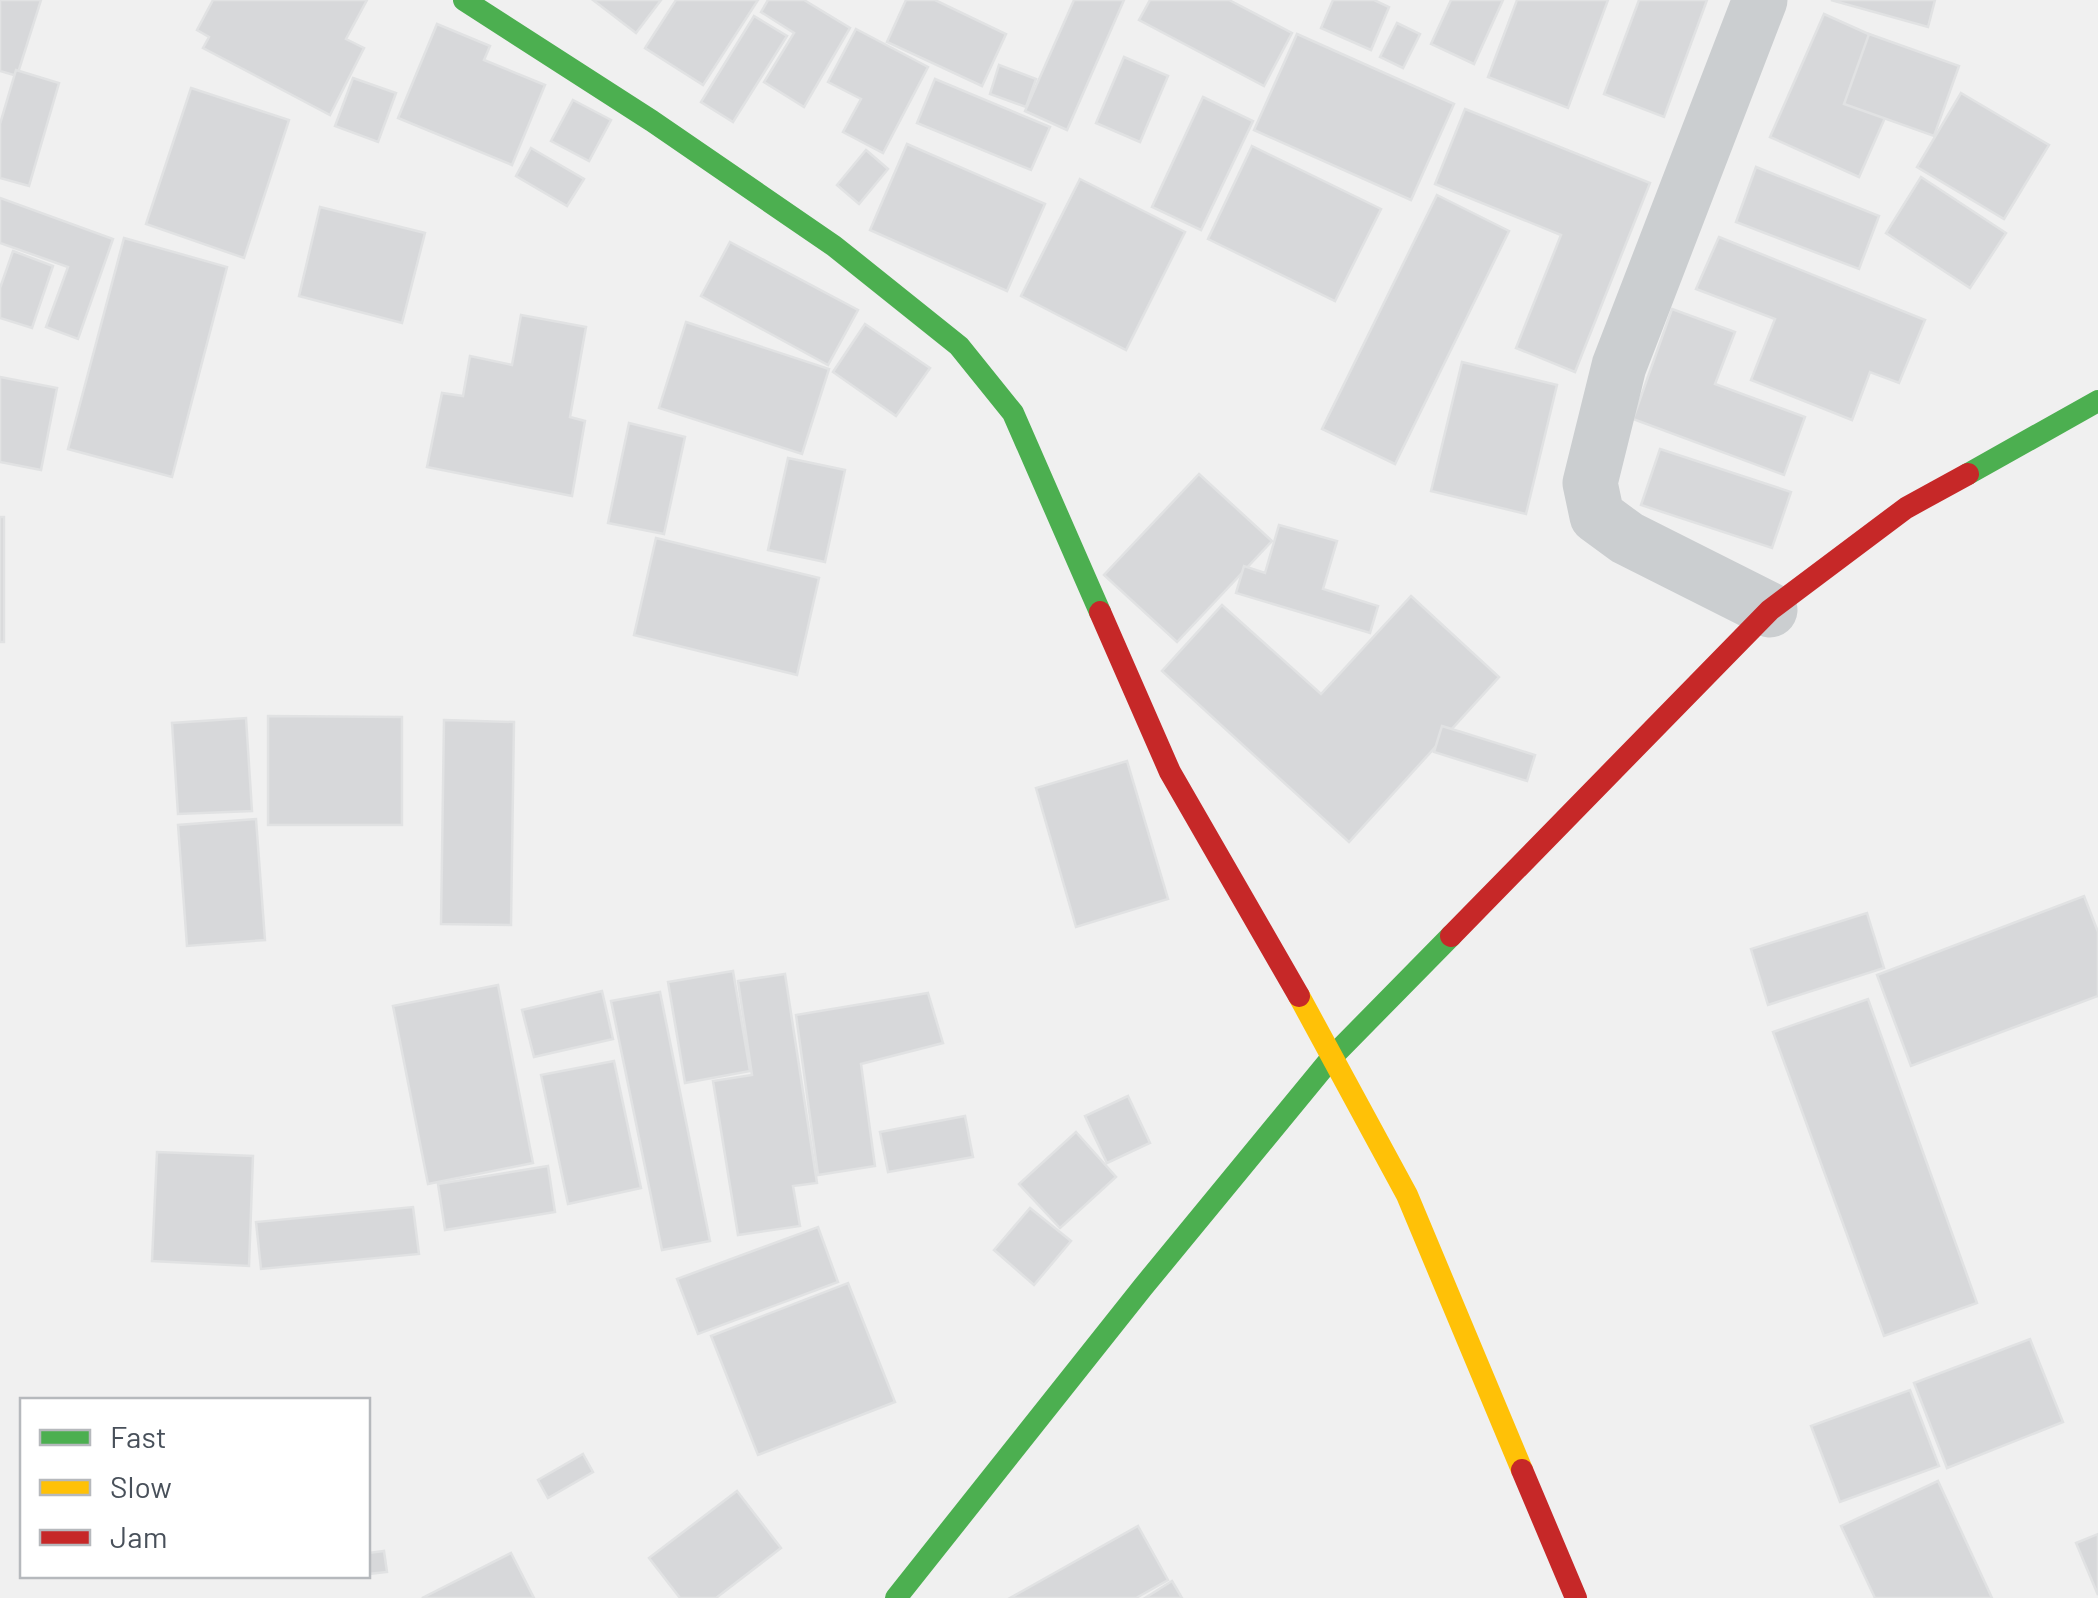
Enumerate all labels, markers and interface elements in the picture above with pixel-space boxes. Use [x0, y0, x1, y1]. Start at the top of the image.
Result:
legend [20, 1398, 370, 1578]
text: Fast [110, 1418, 167, 1454]
text: Slow [110, 1468, 172, 1504]
text: Jam [110, 1518, 167, 1554]

